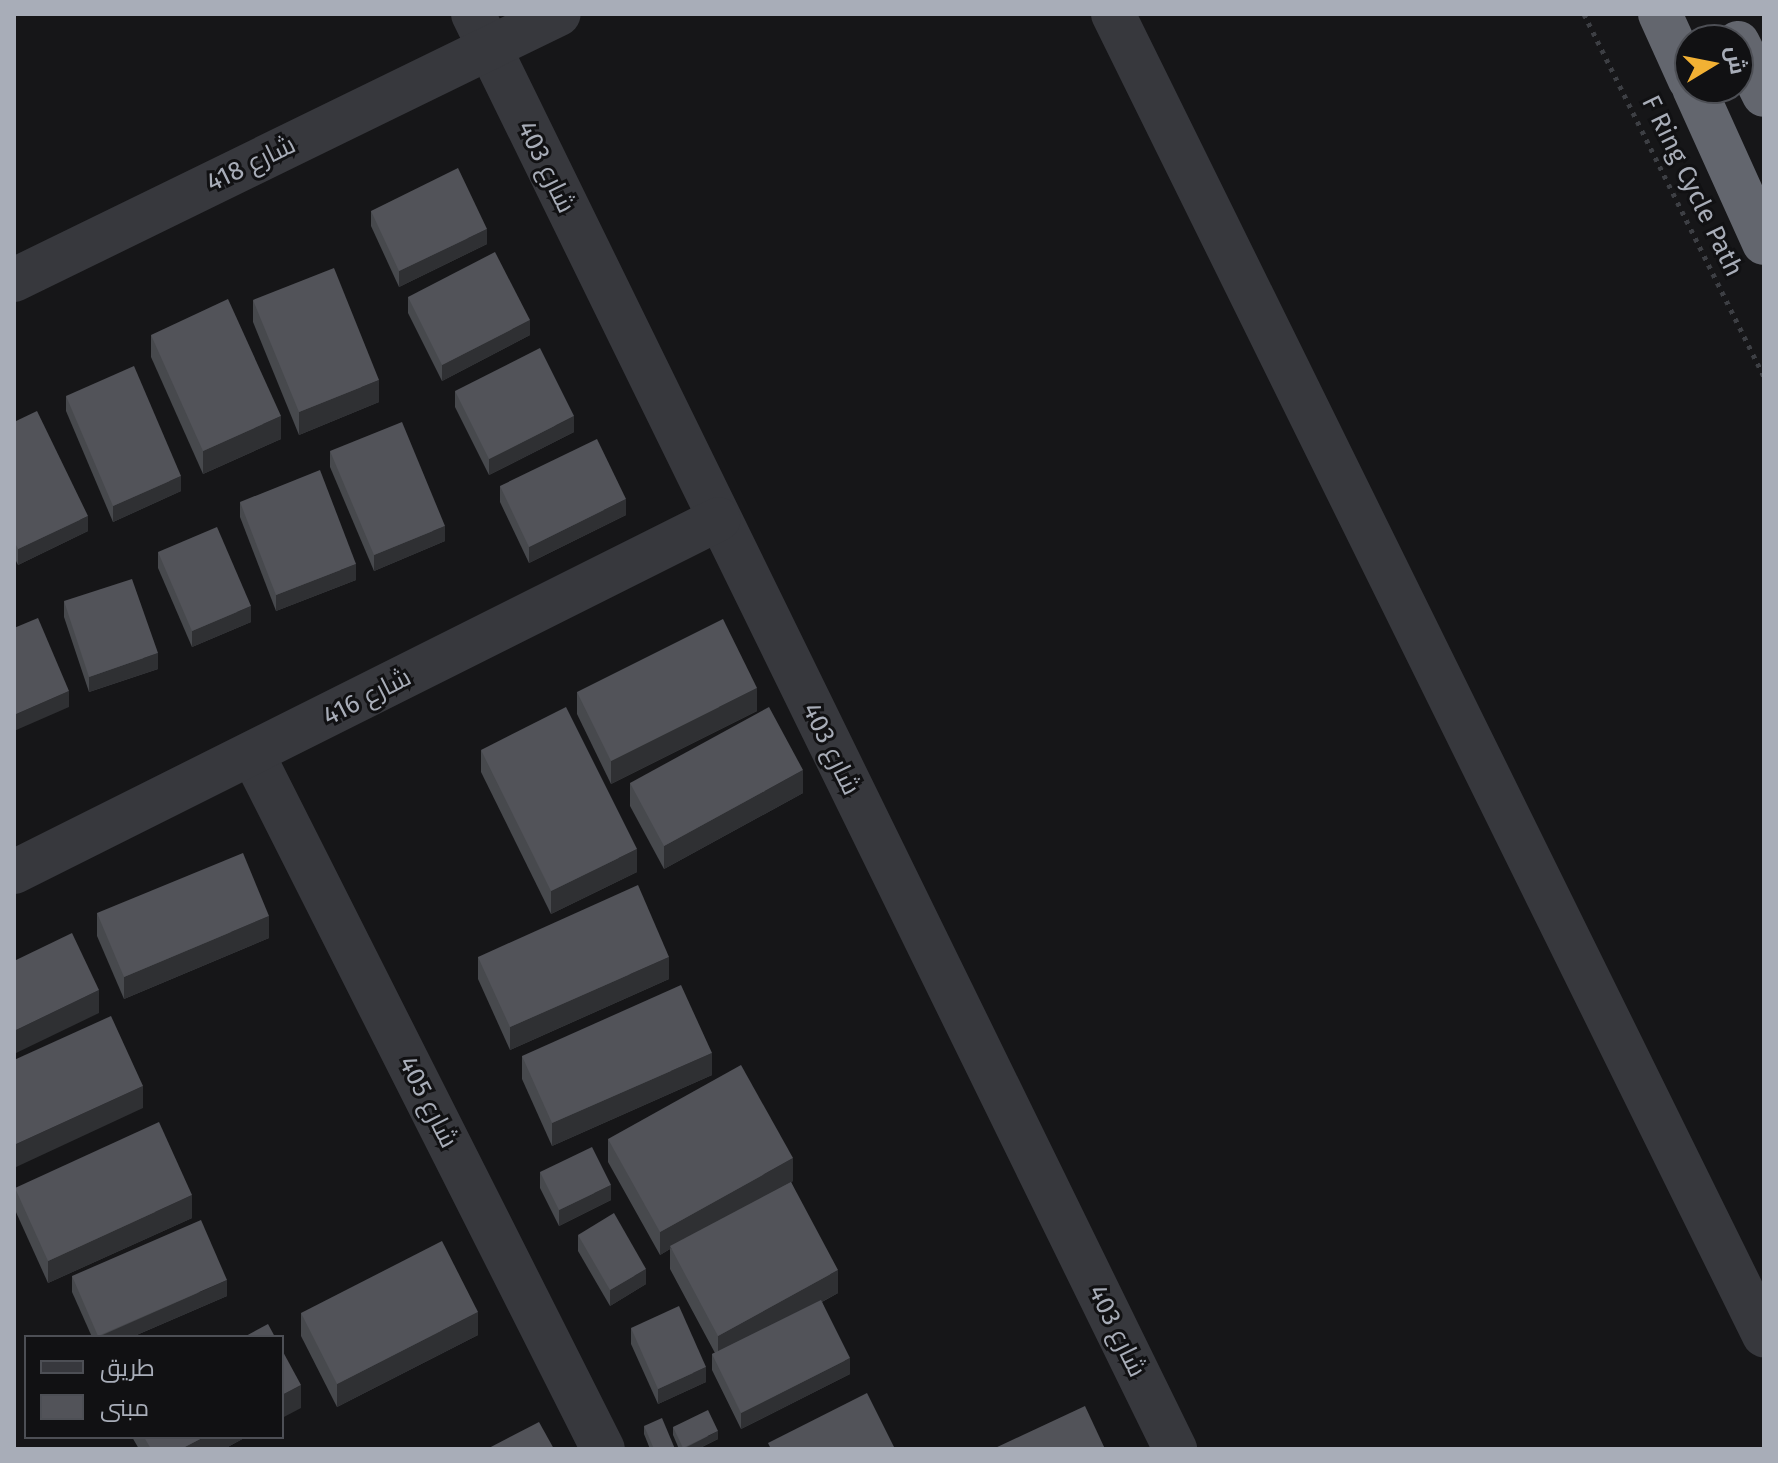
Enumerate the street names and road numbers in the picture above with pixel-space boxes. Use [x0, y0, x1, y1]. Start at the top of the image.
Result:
street label: F Ring Cycle Path [1635, 90, 1749, 282]
street label: شارع 403 [510, 116, 582, 218]
street label: شارع 418 [201, 129, 301, 199]
street label: شارع 416 [318, 662, 416, 732]
street label: شارع 403 [795, 698, 867, 800]
street label: شارع 405 [392, 1051, 464, 1153]
street label: شارع 403 [1081, 1280, 1153, 1382]

